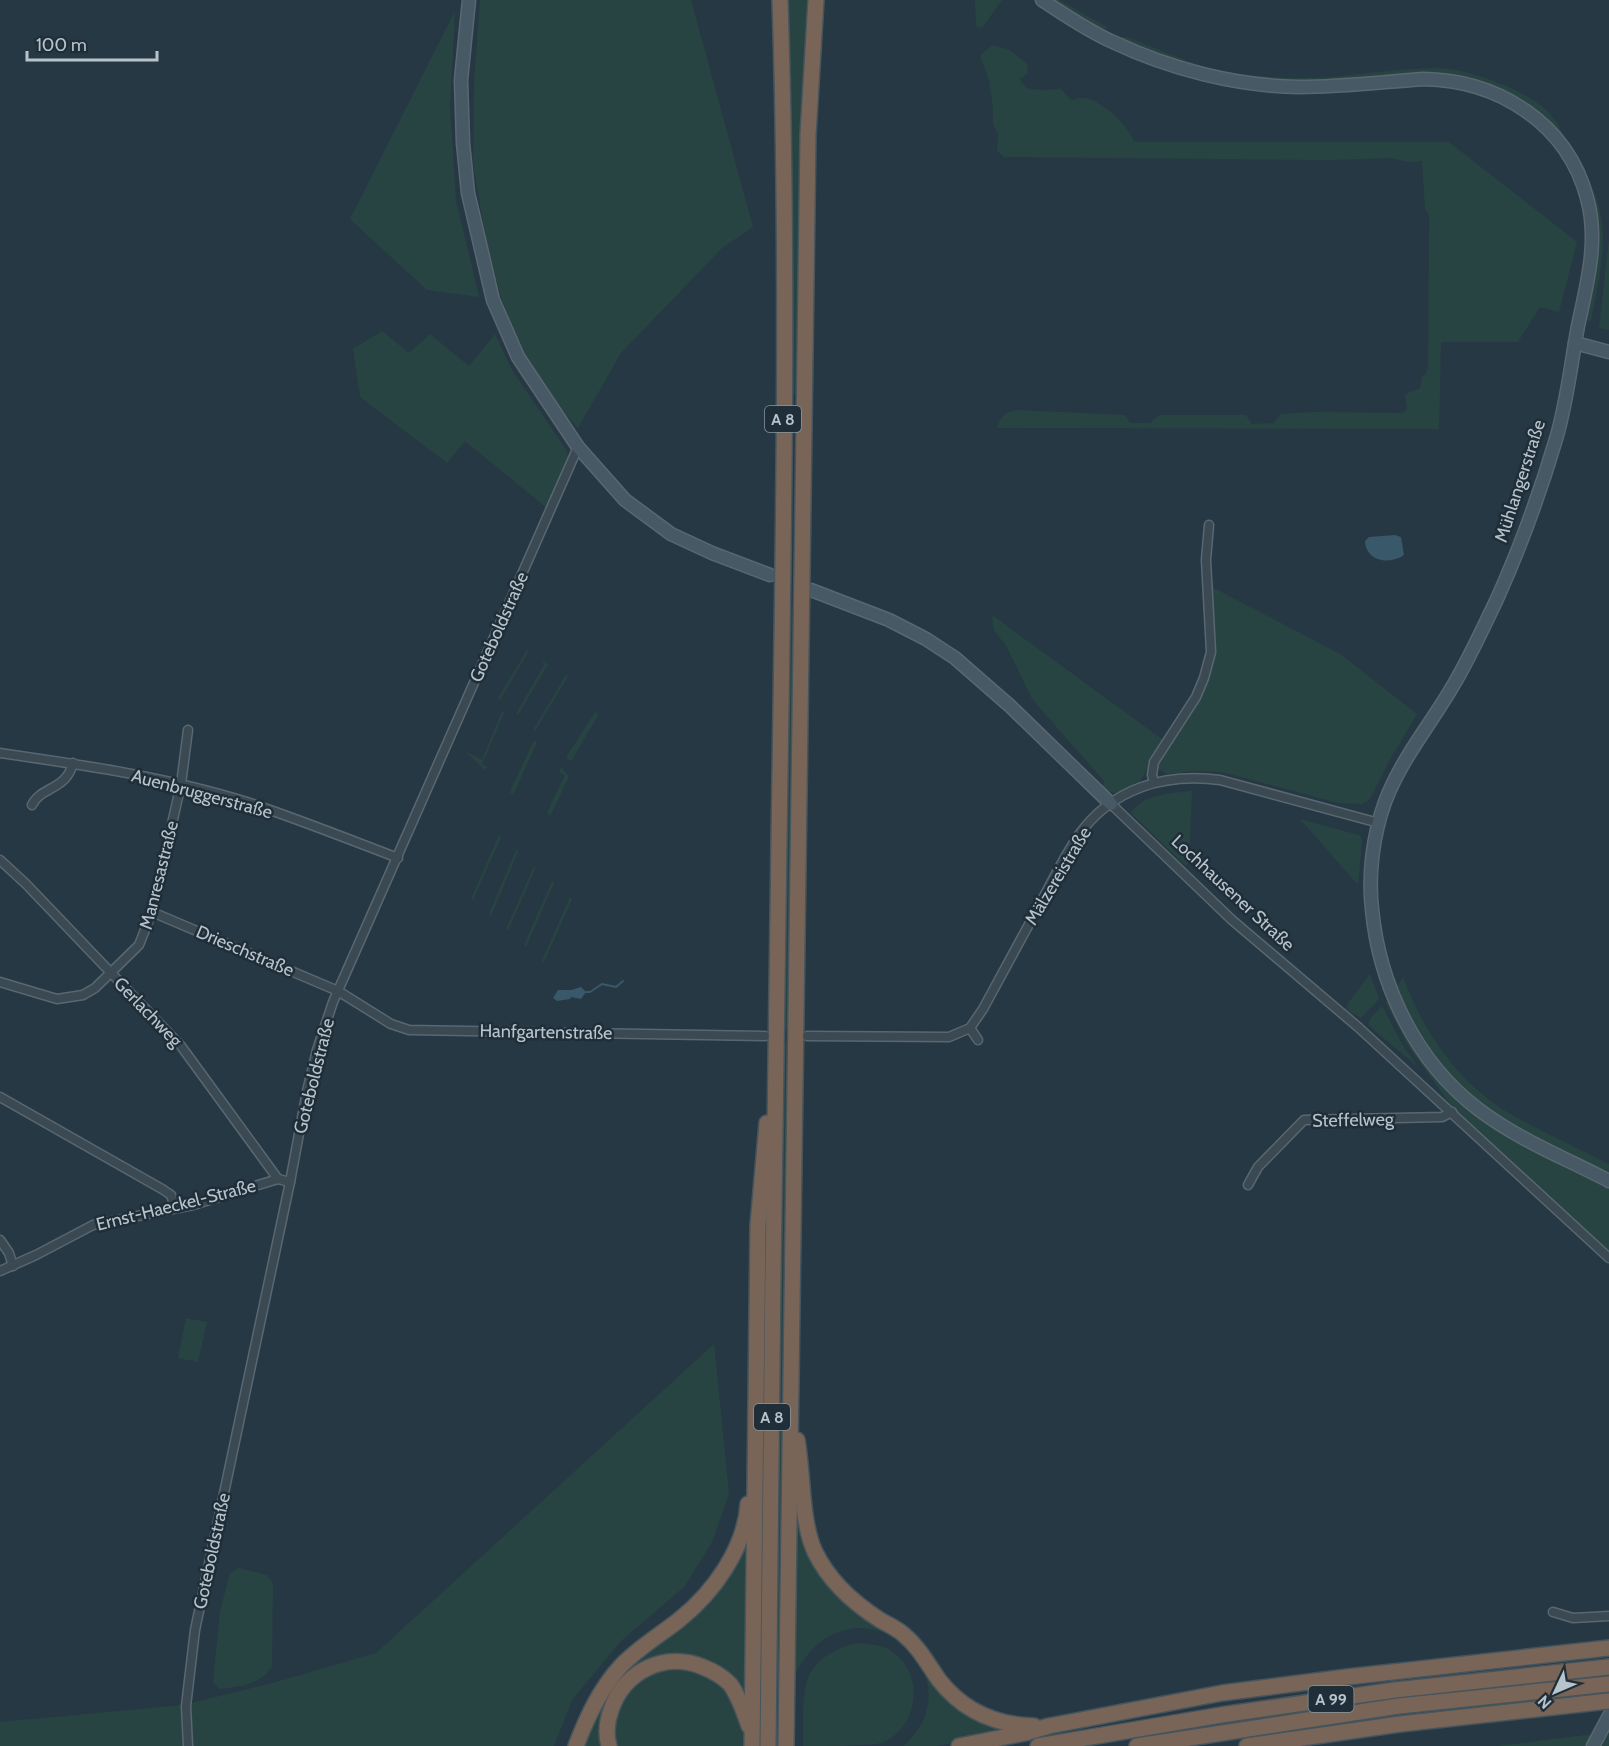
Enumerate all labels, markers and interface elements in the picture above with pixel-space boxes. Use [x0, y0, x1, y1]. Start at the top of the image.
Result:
scale bar [27, 24, 158, 62]
text: 100 m [36, 34, 87, 56]
road number: A 8 [765, 406, 801, 432]
street label: Mühlangerstraße [1490, 417, 1550, 545]
street label: Goteboldstraße [465, 569, 533, 685]
street label: Auenbruggerstraße [129, 765, 275, 823]
street label: Manresastraße [135, 818, 183, 932]
street label: Mälzereistraße [1020, 823, 1096, 929]
street label: Lochhausener Straße [1167, 830, 1299, 956]
street label: Drieschstraße [193, 920, 297, 982]
street label: Gerlachweg [109, 972, 187, 1052]
street label: Goteboldstraße [289, 1016, 339, 1136]
street label: Hanfgartenstraße [479, 1020, 613, 1044]
street label: Steffelweg [1312, 1108, 1395, 1132]
street label: Ernst-Haeckel-Straße [94, 1175, 258, 1235]
road number: A 8 [754, 1404, 790, 1430]
street label: Goteboldstraße [189, 1491, 235, 1611]
north arrow [1525, 1662, 1585, 1722]
road number: A 99 [1308, 1686, 1354, 1712]
text: N [1534, 1691, 1555, 1713]

